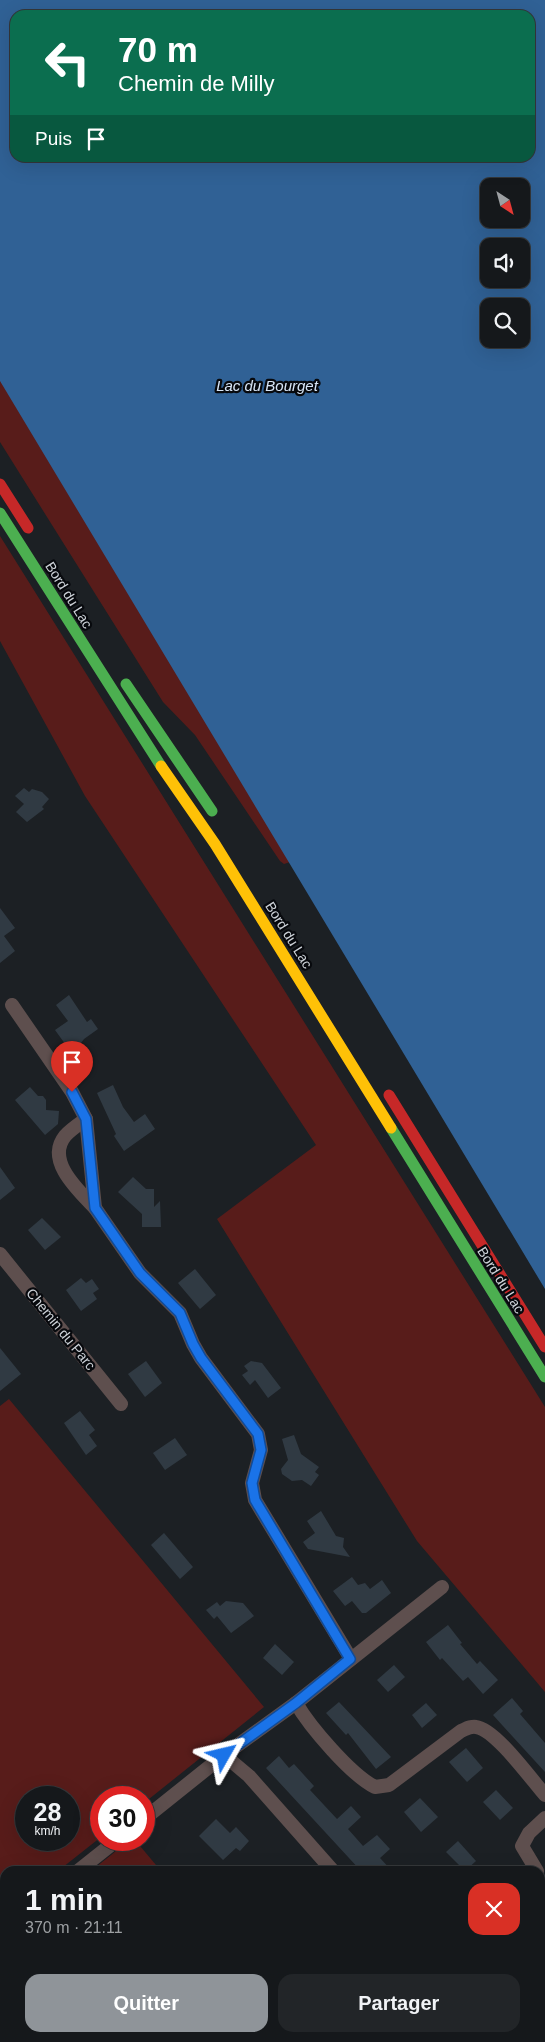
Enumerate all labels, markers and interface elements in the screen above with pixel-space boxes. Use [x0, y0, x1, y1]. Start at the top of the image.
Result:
icon: left [35, 30, 100, 95]
text: 70 m [118, 30, 198, 69]
text: Chemin de Milly [118, 71, 275, 96]
icon: arrive [82, 125, 110, 153]
text: Puis [35, 128, 72, 149]
north arrow [480, 178, 530, 228]
map controls [480, 178, 530, 348]
button: sound [480, 238, 530, 288]
button: search [480, 298, 530, 348]
water label: Lac du Bourget [216, 377, 319, 394]
street label: Bord du Lac [42, 559, 96, 631]
street label: Bord du Lac [262, 899, 316, 971]
pin [51, 1041, 93, 1092]
icon: arrive [58, 1048, 86, 1076]
street label: Bord du Lac [474, 1244, 528, 1316]
street label: Chemin du Parc [23, 1285, 99, 1373]
position arrow [197, 1728, 249, 1780]
speed limit sign: 30 [90, 1786, 155, 1851]
text: 28 [34, 1798, 61, 1826]
text: km/h [34, 1824, 61, 1838]
text: 1 min [25, 1883, 103, 1916]
button: close [468, 1883, 520, 1935]
text: 370 m · 21:11 [25, 1919, 123, 1936]
button: Quitter [25, 1974, 268, 2032]
button: Partager [278, 1974, 520, 2032]

